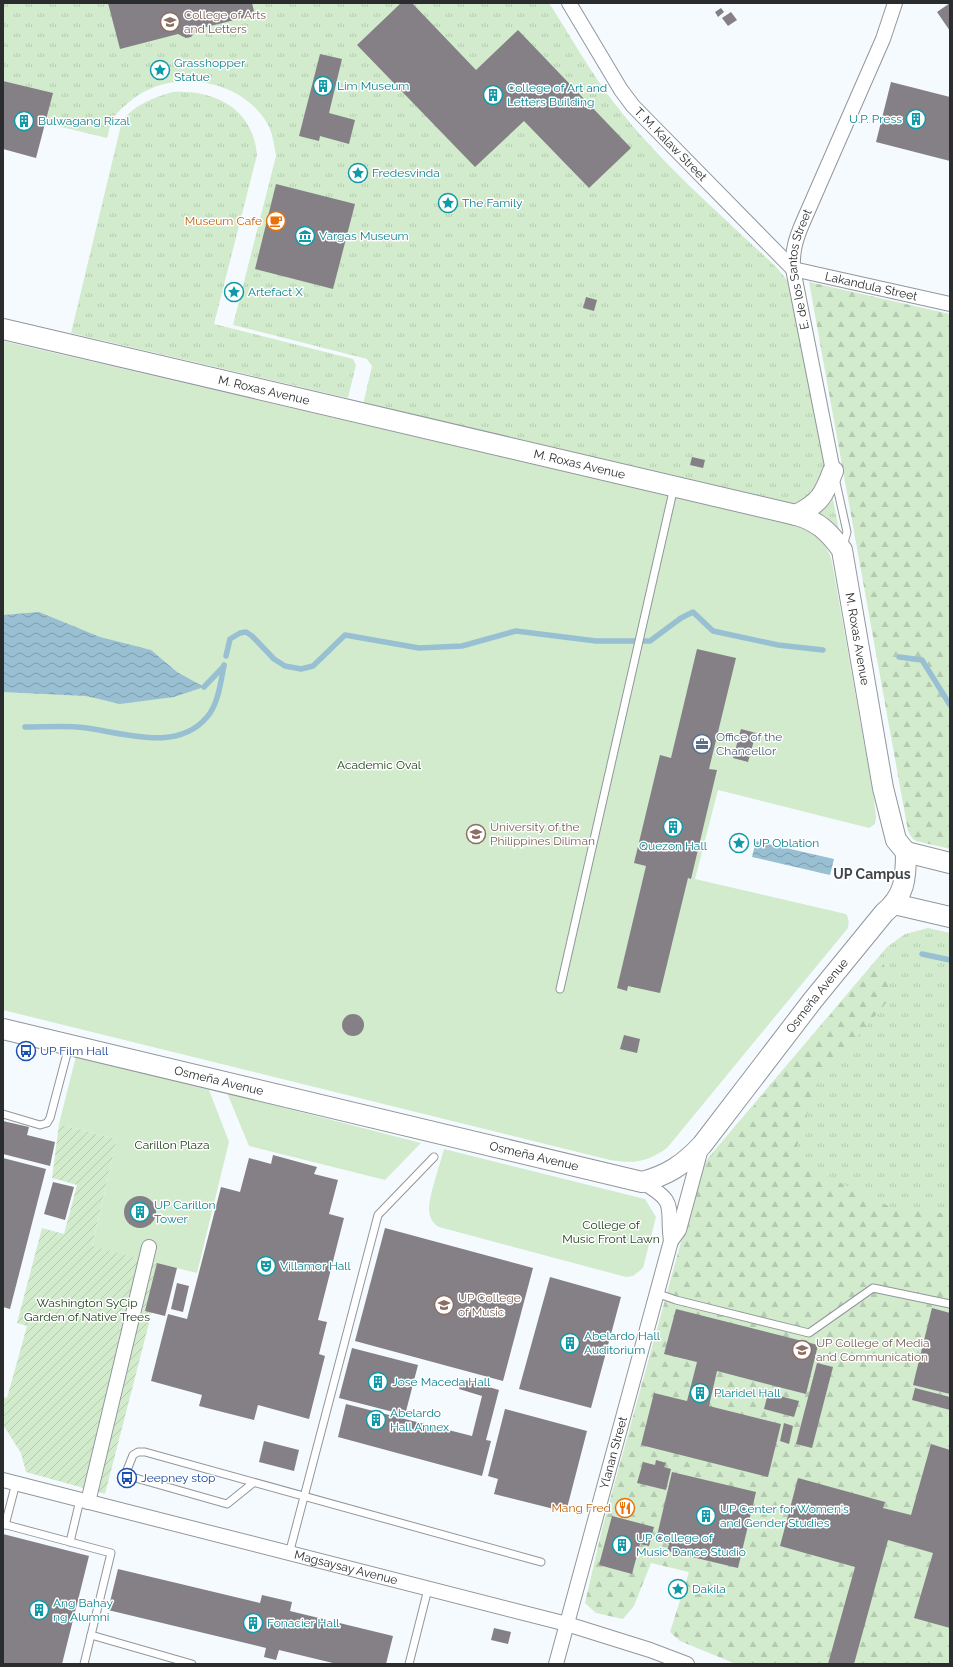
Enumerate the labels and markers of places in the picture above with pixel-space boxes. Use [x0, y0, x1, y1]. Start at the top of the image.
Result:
place label: College of Arts and Letters [184, 8, 266, 36]
school or university icon: College of Arts and Letters [159, 11, 181, 33]
place label: Grasshopper Statue [174, 56, 246, 84]
place icon: Grasshopper Statue [149, 59, 171, 81]
building icon: Lim Museum [312, 75, 334, 97]
place label: Lim Museum [337, 79, 409, 93]
place label: College of Art and Letters Building [507, 81, 607, 109]
building icon: College of Art and Letters Building [482, 84, 504, 106]
building icon: U.P. Press [905, 108, 927, 130]
building icon: Bulwagang Rizal [13, 110, 35, 132]
place label: U.P. Press [849, 112, 902, 126]
place label: Bulwagang Rizal [38, 114, 131, 128]
place icon: Fredesvinda [347, 162, 369, 184]
place label: Fredesvinda [372, 166, 440, 180]
place icon: The Family [437, 192, 459, 214]
place label: The Family [462, 196, 523, 210]
cafe icon: Museum Cafe [265, 210, 287, 232]
place label: Museum Cafe [185, 214, 262, 228]
museum icon: Vargas Museum [294, 225, 316, 247]
place label: Vargas Museum [319, 229, 409, 243]
place icon: Artefact X [223, 281, 245, 303]
place label: Artefact X [248, 285, 303, 299]
place label: Office of the Chancellor [716, 730, 782, 758]
office icon: Office of the Chancellor [691, 733, 713, 755]
building icon: Quezon Hall [662, 816, 684, 838]
place label: University of the Philippines Diliman [490, 820, 595, 848]
school or university icon: University of the Philippines Diliman [465, 823, 487, 845]
place icon: UP Oblation [728, 832, 750, 854]
place label: UP Oblation [753, 836, 819, 850]
place label: Quezon Hall [639, 839, 708, 853]
bus stop icon: UP Film Hall [15, 1040, 37, 1062]
place label: UP Film Hall [40, 1044, 109, 1058]
place label: UP Carillon Tower [154, 1198, 216, 1226]
building icon: UP Carillon Tower [129, 1201, 151, 1223]
theatre icon: Villamor Hall [255, 1255, 277, 1277]
place label: Villamor Hall [280, 1259, 352, 1273]
place label: UP College of Music [458, 1291, 521, 1319]
school or university icon: UP College of Music [433, 1294, 455, 1316]
place label: Abelardo Hall Auditorium [584, 1329, 661, 1357]
building icon: Abelardo Hall Auditorium [559, 1332, 581, 1354]
place label: UP College of Media and Communication [816, 1336, 930, 1364]
school or university icon: UP College of Media and Communication [791, 1339, 813, 1361]
building icon: Jose Maceda Hall [367, 1371, 389, 1393]
place label: Jose Maceda Hall [392, 1375, 491, 1389]
building icon: Plaridel Hall [689, 1382, 711, 1404]
place label: Plaridel Hall [714, 1386, 781, 1400]
place label: Abelardo Hall Annex [390, 1406, 449, 1434]
building icon: Abelardo Hall Annex [365, 1409, 387, 1431]
bus stop icon: Jeepney stop [116, 1467, 138, 1489]
place label: Jeepney stop [141, 1471, 216, 1485]
restaurant icon: Mang Fred [614, 1497, 636, 1519]
place label: Mang Fred [551, 1501, 611, 1515]
place label: UP Center for Women's and Gender Studies [720, 1502, 849, 1530]
building icon: UP Center for Women's and Gender Studies [695, 1505, 717, 1527]
place label: UP College of Music Dance Studio [636, 1531, 746, 1559]
building icon: UP College of Music Dance Studio [611, 1534, 633, 1556]
place icon: Dakila [667, 1578, 689, 1600]
place label: Dakila [692, 1582, 726, 1596]
place label: Ang Bahay ng Alumni [53, 1596, 113, 1624]
building icon: Ang Bahay ng Alumni [28, 1599, 50, 1621]
building icon: Fonacier Hall [242, 1612, 264, 1634]
place label: Fonacier Hall [267, 1616, 340, 1630]

